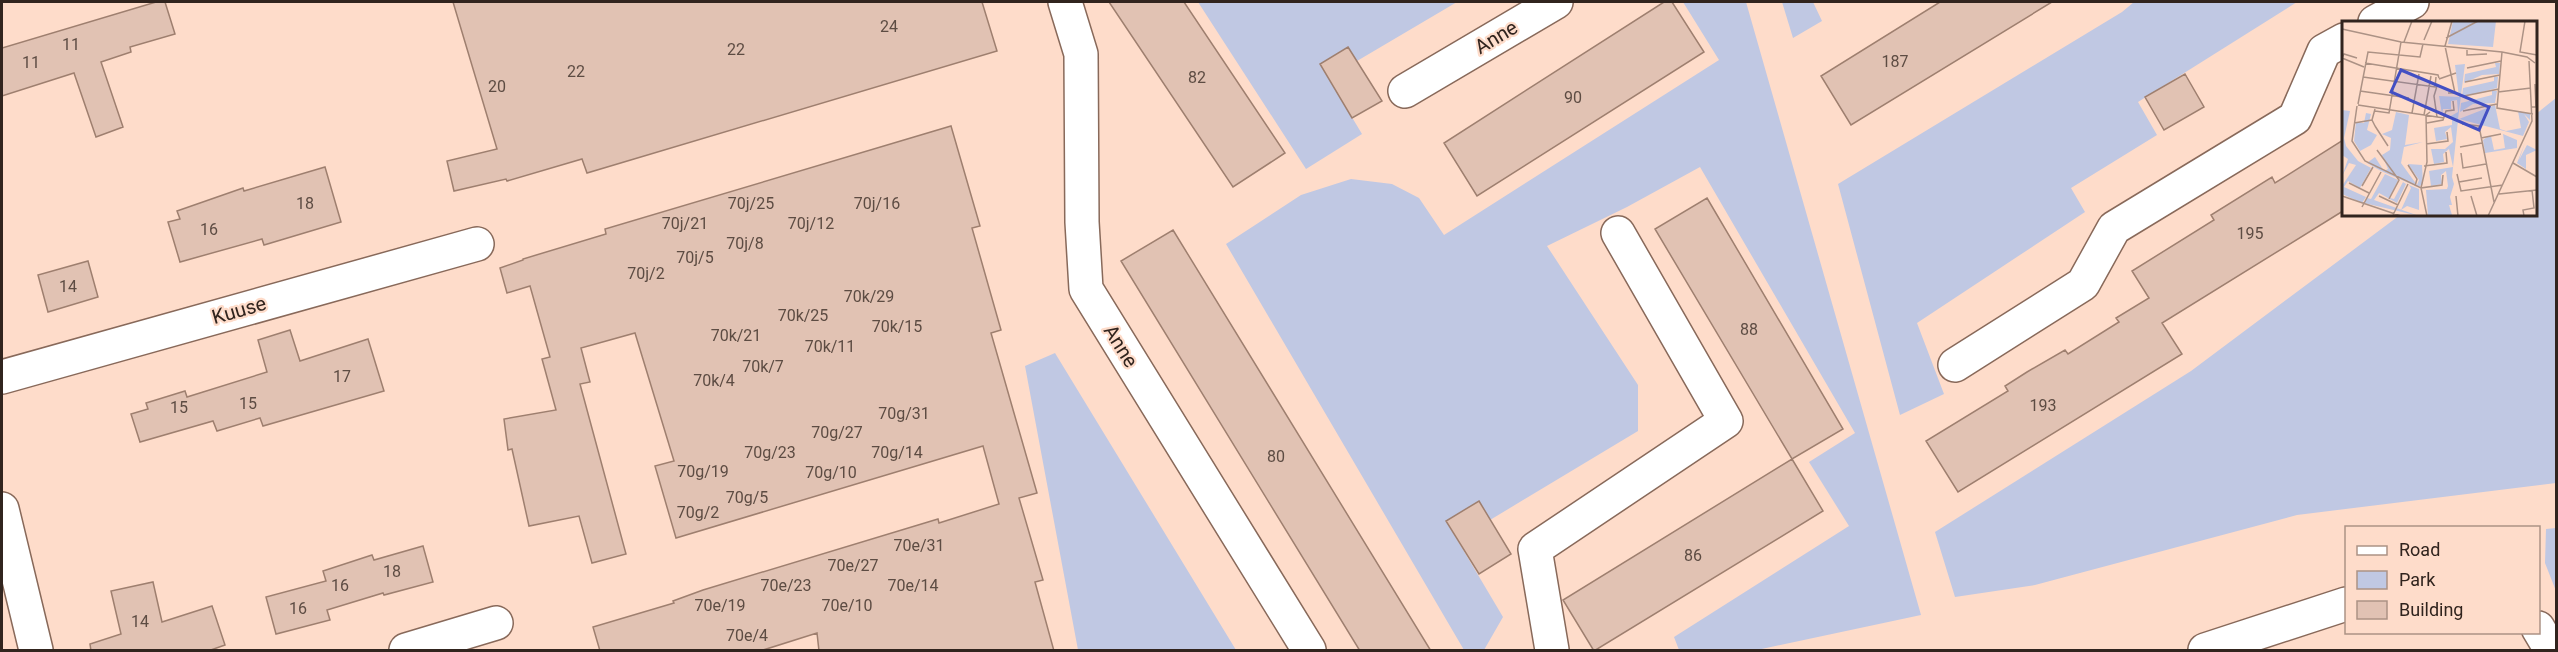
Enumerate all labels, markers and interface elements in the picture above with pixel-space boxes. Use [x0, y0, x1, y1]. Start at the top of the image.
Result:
street label: Anne [1470, 15, 1522, 59]
house number: 24 [880, 17, 898, 36]
inset map [2342, 21, 2537, 216]
house number: 11 [62, 35, 80, 54]
house number: 22 [727, 40, 745, 59]
house number: 187 [1882, 52, 1908, 71]
house number: 11 [22, 53, 40, 72]
house number: 22 [567, 62, 585, 81]
house number: 82 [1188, 68, 1206, 87]
house number: 20 [488, 77, 506, 96]
house number: 90 [1564, 88, 1582, 107]
house number: 18 [296, 194, 314, 213]
house number: 70j/25 [728, 194, 774, 213]
house number: 70j/16 [854, 194, 900, 213]
house number: 70j/21 [662, 214, 708, 233]
house number: 70j/12 [788, 214, 834, 233]
house number: 16 [200, 220, 218, 239]
house number: 195 [2237, 224, 2263, 243]
house number: 70j/8 [726, 234, 764, 253]
house number: 70j/5 [676, 248, 714, 267]
house number: 70j/2 [627, 264, 665, 283]
house number: 14 [59, 277, 77, 296]
house number: 70k/29 [844, 287, 894, 306]
street label: Kuuse [209, 291, 269, 329]
house number: 70k/25 [778, 306, 828, 325]
house number: 70k/15 [872, 317, 922, 336]
street label: Anne [1099, 320, 1143, 372]
house number: 88 [1740, 320, 1758, 339]
house number: 70k/21 [711, 326, 761, 345]
house number: 70k/11 [805, 337, 855, 356]
house number: 70k/7 [742, 357, 784, 376]
house number: 17 [333, 367, 351, 386]
house number: 70k/4 [693, 371, 735, 390]
house number: 15 [239, 394, 257, 413]
house number: 193 [2030, 396, 2056, 415]
house number: 15 [170, 398, 188, 417]
house number: 70g/31 [878, 404, 930, 423]
house number: 70g/27 [811, 423, 863, 442]
house number: 70g/23 [744, 443, 796, 462]
house number: 70g/14 [871, 443, 923, 462]
house number: 80 [1267, 447, 1285, 466]
house number: 70g/19 [677, 462, 729, 481]
house number: 70g/10 [805, 463, 857, 482]
house number: 70g/5 [726, 488, 768, 507]
house number: 70g/2 [677, 503, 719, 522]
legend [2345, 526, 2540, 634]
house number: 70e/31 [893, 536, 945, 555]
text: Road [2399, 539, 2440, 560]
house number: 86 [1684, 546, 1702, 565]
house number: 70e/27 [827, 556, 879, 575]
house number: 18 [383, 562, 401, 581]
text: Park [2399, 569, 2436, 590]
house number: 16 [331, 576, 349, 595]
house number: 70e/23 [760, 576, 812, 595]
house number: 70e/14 [887, 576, 939, 595]
house number: 70e/19 [694, 596, 746, 615]
house number: 70e/10 [821, 596, 873, 615]
house number: 16 [289, 599, 307, 618]
text: Building [2399, 599, 2463, 620]
house number: 14 [131, 612, 149, 631]
house number: 70e/4 [726, 626, 768, 645]

